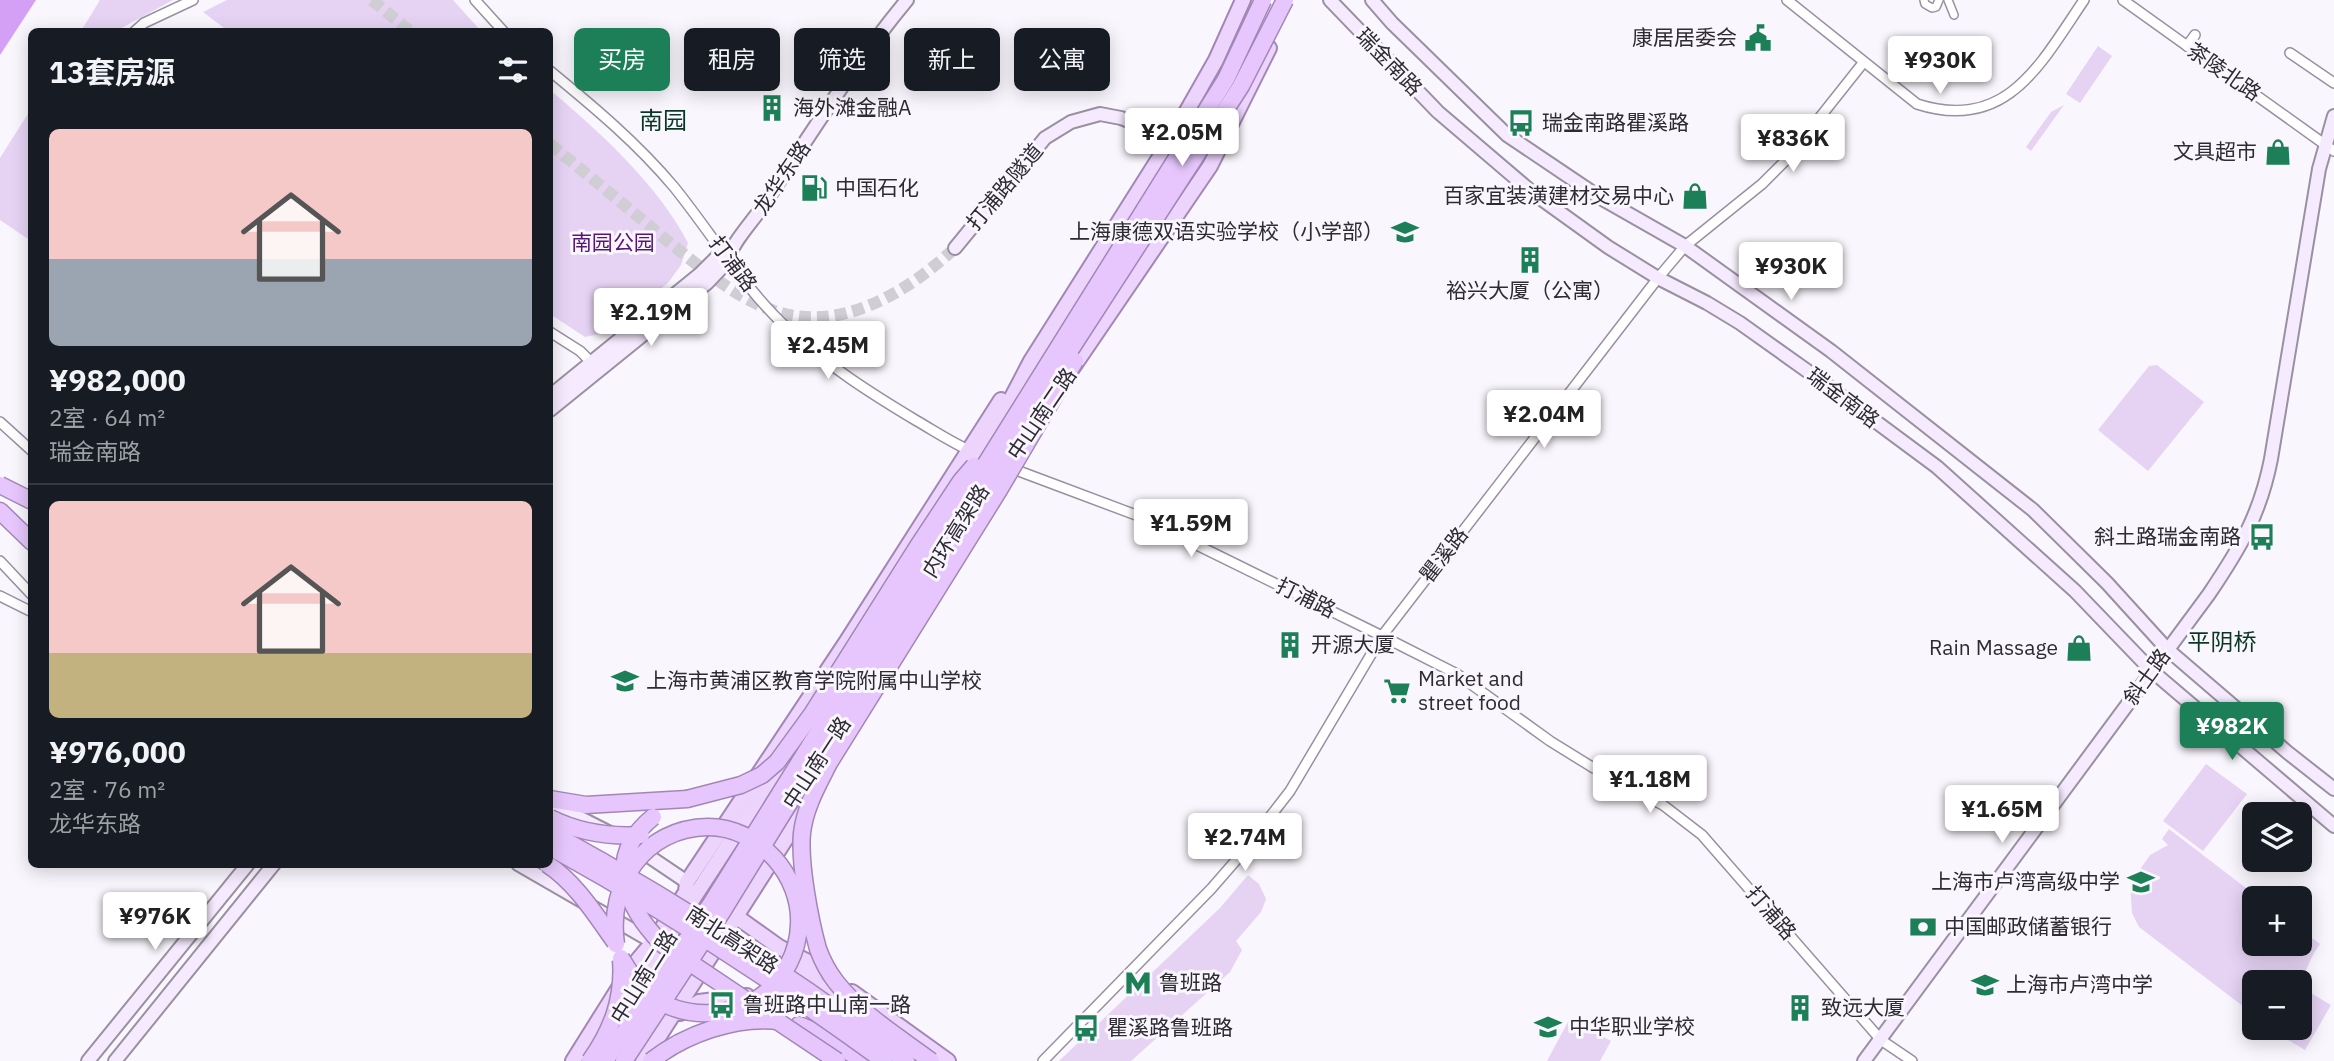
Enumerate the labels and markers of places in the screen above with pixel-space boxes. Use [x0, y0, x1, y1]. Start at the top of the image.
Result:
place label: 康居居委会 [1632, 23, 1737, 51]
public building icon: 康居居委会 [1743, 23, 1773, 53]
pin: ¥930K [1891, 36, 1989, 96]
building icon: 海外滩金融A [757, 93, 787, 123]
place label: 海外滩金融A [793, 93, 911, 121]
pin: ¥2.05M [1125, 108, 1239, 168]
bus stop icon: 瑞金南路瞿溪路 [1506, 108, 1536, 138]
place label: 瑞金南路瞿溪路 [1542, 108, 1689, 136]
pin: ¥836K [1744, 114, 1842, 174]
place label: 文具超市 [2173, 137, 2257, 165]
shop icon: 文具超市 [2263, 137, 2293, 167]
fuel station icon: 中国石化 [799, 173, 829, 203]
place label: 中国石化 [835, 173, 919, 201]
place label: 百家宜装潢建材交易中心 [1443, 181, 1674, 209]
shop icon: 百家宜装潢建材交易中心 [1680, 181, 1710, 211]
place label: 上海康德双语实验学校（小学部） [1069, 217, 1384, 245]
school or university icon: 上海康德双语实验学校（小学部） [1390, 217, 1420, 247]
pin: ¥930K [1742, 243, 1840, 302]
building icon: 裕兴大厦（公寓） [1515, 245, 1545, 275]
place label: 裕兴大厦（公寓） [1446, 276, 1614, 304]
pin: ¥2.19M [594, 288, 708, 348]
pin: ¥2.45M [771, 322, 885, 381]
pin: ¥2.04M [1487, 391, 1601, 450]
pin: ¥1.59M [1134, 500, 1248, 559]
place label: 斜土路瑞金南路 [2094, 522, 2241, 550]
bus stop icon: 斜土路瑞金南路 [2247, 522, 2277, 552]
building icon: 开源大厦 [1275, 630, 1305, 660]
place label: 开源大厦 [1311, 630, 1395, 658]
place label: Rain Massage [1929, 633, 2058, 661]
shop icon: Rain Massage [2064, 633, 2094, 663]
place label: Market and street food [1418, 664, 1524, 716]
school or university icon: 上海市黄浦区教育学院附属中山学校 [610, 666, 640, 696]
place label: 上海市黄浦区教育学院附属中山学校 [646, 666, 982, 694]
supermarket icon: Market and street food [1382, 676, 1412, 706]
pin: ¥982K [2183, 702, 2281, 762]
pin: ¥1.18M [1593, 756, 1707, 815]
pin: ¥1.65M [1945, 786, 2059, 845]
pin: ¥2.74M [1188, 814, 1302, 873]
place label: 上海市卢湾高级中学 [1931, 867, 2120, 895]
school or university icon: 上海市卢湾高级中学 [2126, 867, 2156, 897]
pin: ¥976K [106, 892, 204, 952]
bank icon: 中国邮政储蓄银行 [1908, 912, 1938, 942]
place label: 中国邮政储蓄银行 [1944, 912, 2112, 940]
metro station icon: 鲁班路 [1123, 968, 1153, 998]
place label: 鲁班路 [1159, 968, 1222, 996]
school or university icon: 上海市卢湾中学 [1970, 970, 2000, 1000]
place label: 上海市卢湾中学 [2006, 970, 2153, 998]
bus stop icon: 鲁班路中山南一路 [707, 990, 737, 1020]
place label: 鲁班路中山南一路 [743, 990, 911, 1018]
building icon: 致远大厦 [1785, 993, 1815, 1023]
place label: 致远大厦 [1821, 993, 1905, 1021]
school or university icon: 中华职业学校 [1533, 1012, 1563, 1042]
place label: 中华职业学校 [1569, 1012, 1695, 1040]
bus stop icon: 瞿溪路鲁班路 [1071, 1013, 1101, 1043]
place label: 瞿溪路鲁班路 [1107, 1013, 1233, 1041]

